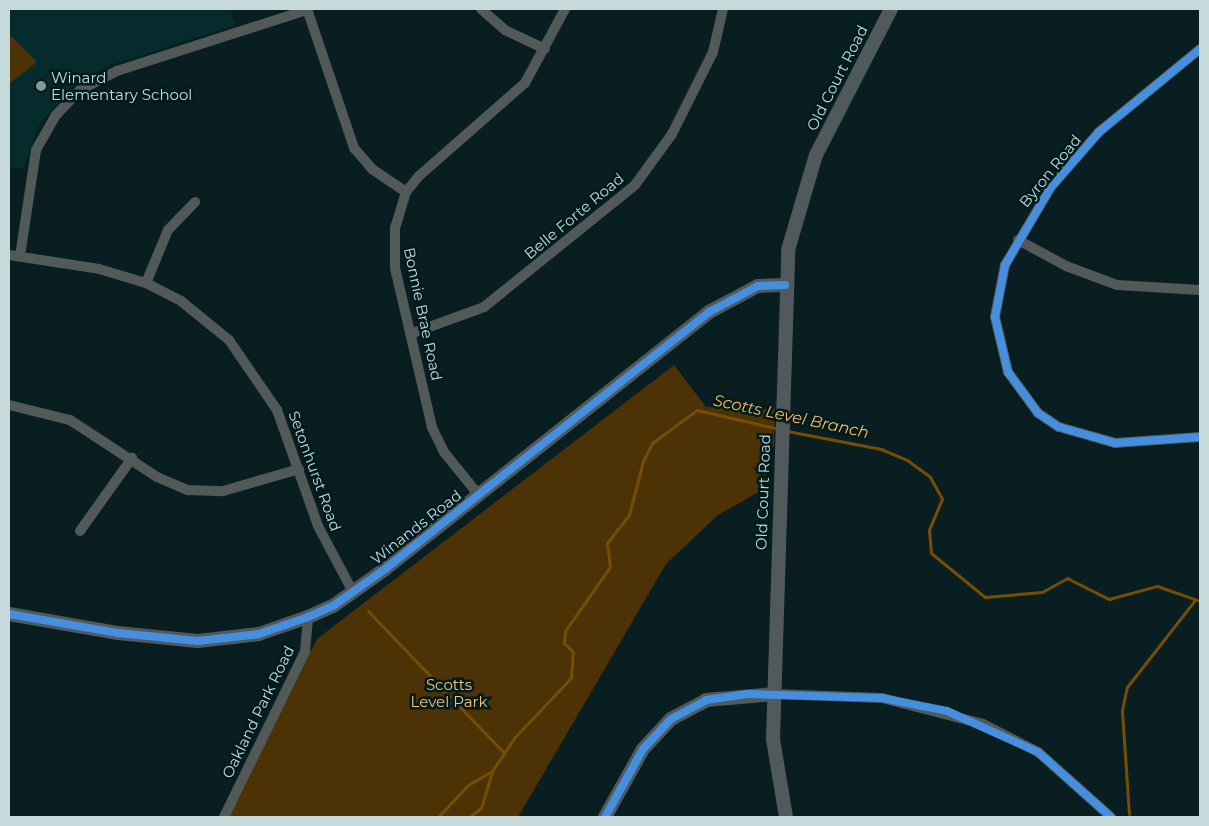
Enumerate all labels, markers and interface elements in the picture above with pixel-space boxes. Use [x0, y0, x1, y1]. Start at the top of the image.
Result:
street label: Old Court Road [803, 22, 871, 134]
place label: Winard Elementary School [51, 68, 192, 103]
marker: Winard Elementary School [35, 80, 47, 92]
street label: Byron Road [1015, 131, 1085, 211]
street label: Belle Forte Road [521, 169, 627, 263]
street label: Bonnie Brae Road [400, 246, 446, 382]
water label: Scotts Level Branch [711, 391, 871, 443]
street label: Setonhurst Road [285, 409, 345, 533]
street label: Old Court Road [752, 434, 774, 550]
street label: Winands Road [367, 486, 465, 568]
street label: Oakland Park Road [218, 643, 298, 781]
park label: Scotts Level Park [411, 675, 487, 710]

